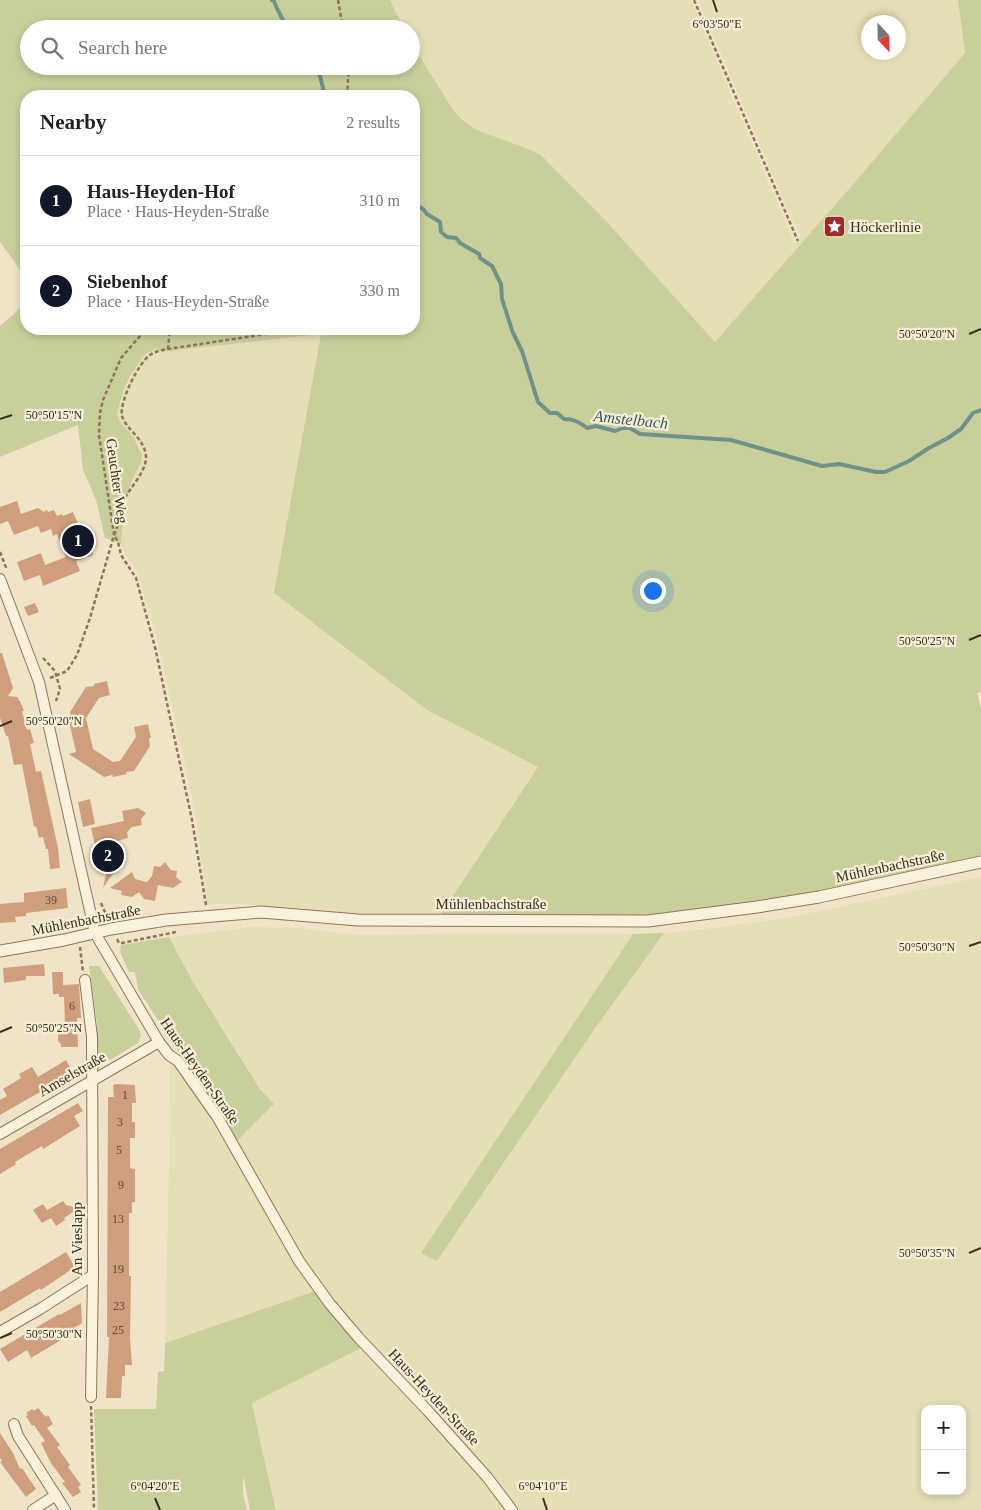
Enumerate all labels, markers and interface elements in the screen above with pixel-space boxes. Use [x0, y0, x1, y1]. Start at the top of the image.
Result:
north arrow [861, 15, 906, 60]
text: 6°03'50"E [692, 17, 742, 31]
search box [20, 20, 420, 75]
icon: search [38, 34, 66, 62]
text: Search here [78, 37, 167, 58]
text: Nearby [40, 110, 107, 134]
text: 2 results [346, 114, 400, 131]
text: Haus-Heyden-Hof [87, 181, 235, 202]
text: 1 [52, 192, 60, 209]
text: 310 m [360, 192, 400, 209]
text: Place · Haus-Heyden-Straße [87, 203, 269, 220]
place icon: Höckerlinie [822, 215, 846, 239]
place label: Höckerlinie [850, 219, 921, 235]
text: Siebenhof [87, 271, 167, 292]
text: 2 [52, 282, 60, 299]
text: 330 m [360, 282, 400, 299]
text: Place · Haus-Heyden-Straße [87, 293, 269, 310]
text: 50°50'20"N [899, 327, 956, 341]
water label: Amstelbach [592, 407, 669, 432]
text: 50°50'15"N [26, 408, 83, 422]
street label: Geuchter Weg [103, 438, 131, 525]
pin: 1 [62, 522, 94, 560]
your location [640, 578, 666, 604]
text: 50°50'25"N [899, 634, 956, 648]
text: 50°50'20"N [26, 714, 83, 728]
pin: 2 [92, 837, 124, 875]
street label: Mühlenbachstraße [834, 847, 946, 885]
house number: 39 [45, 893, 57, 907]
street label: Mühlenbachstraße [436, 896, 547, 912]
street label: Mühlenbachstraße [30, 902, 142, 938]
text: 50°50'30"N [899, 940, 956, 954]
house number: 6 [69, 999, 75, 1013]
street label: Haus-Heyden-Straße [157, 1015, 243, 1127]
text: 50°50'25"N [26, 1021, 83, 1035]
street label: Amselstraße [36, 1048, 109, 1100]
house number: 1 [122, 1088, 128, 1102]
house number: 3 [117, 1115, 123, 1129]
house number: 5 [116, 1143, 122, 1157]
house number: 9 [118, 1178, 124, 1192]
street label: An Vieslapp [69, 1202, 85, 1276]
house number: 13 [112, 1212, 124, 1226]
text: 50°50'35"N [899, 1246, 956, 1260]
house number: 19 [112, 1262, 124, 1276]
house number: 23 [113, 1299, 125, 1313]
house number: 25 [112, 1323, 124, 1337]
text: 50°50'30"N [26, 1327, 83, 1341]
street label: Haus-Heyden-Straße [385, 1346, 483, 1449]
map controls [921, 1405, 966, 1495]
button: + [921, 1405, 966, 1450]
button: − [921, 1450, 966, 1495]
text: 6°04'20"E [130, 1479, 180, 1493]
text: 6°04'10"E [518, 1479, 568, 1493]

